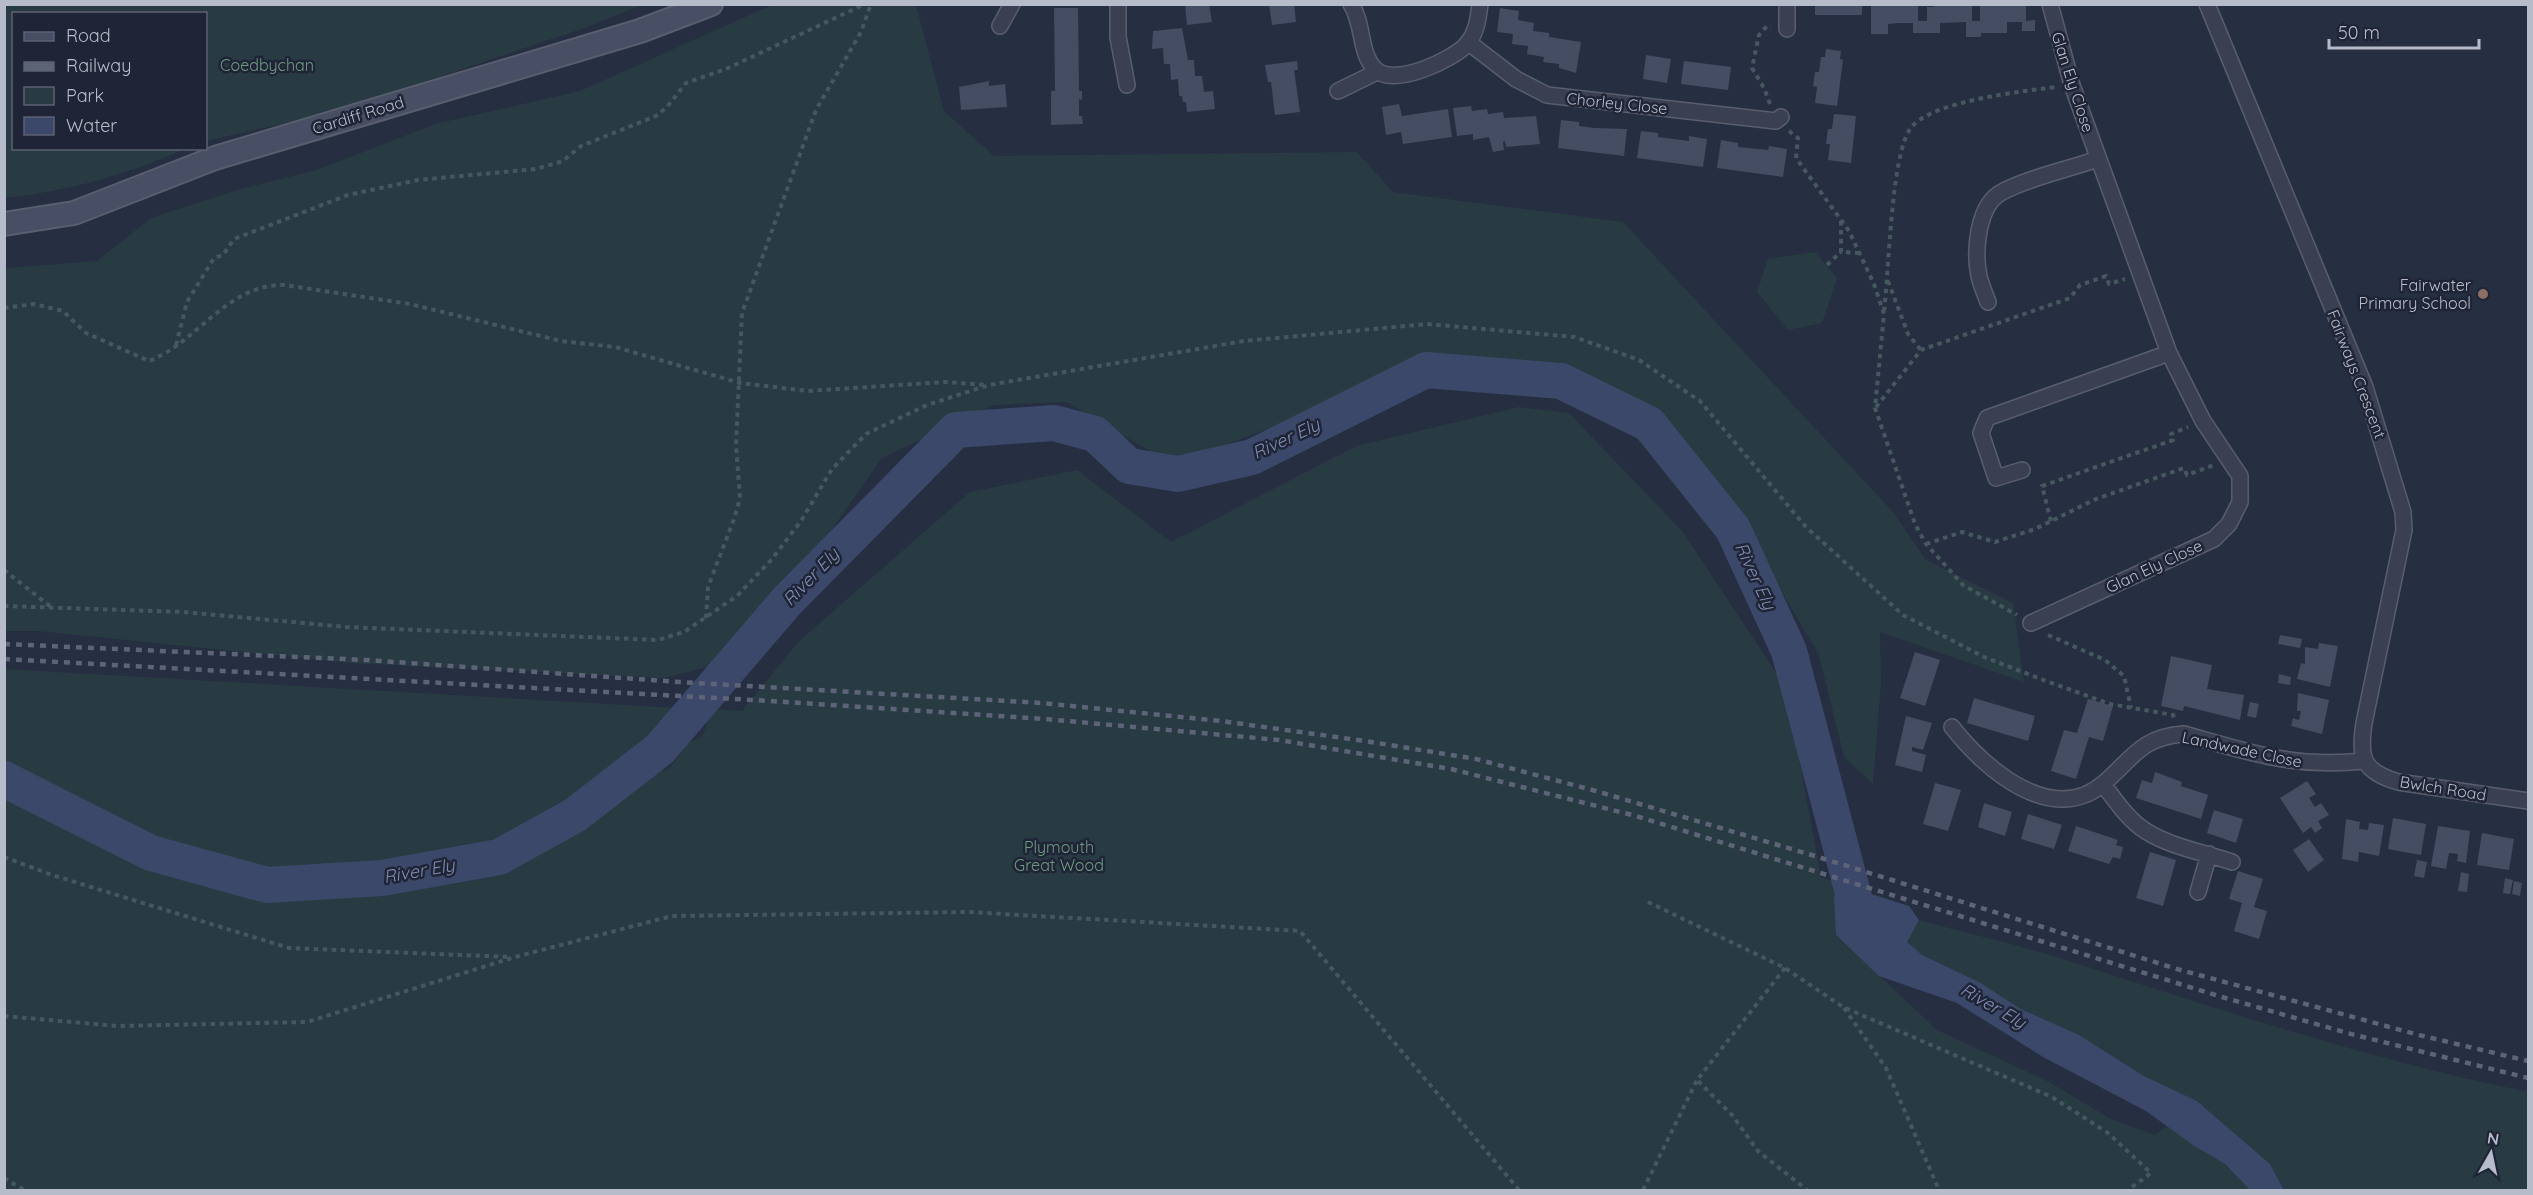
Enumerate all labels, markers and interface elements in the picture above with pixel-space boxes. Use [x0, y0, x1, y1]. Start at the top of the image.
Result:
legend [12, 12, 207, 150]
scale bar [2329, 12, 2479, 50]
text: 50 m [2338, 21, 2380, 44]
text: Road [66, 24, 111, 47]
street label: Glan Ely Close [2047, 29, 2099, 135]
text: Railway [66, 54, 132, 77]
park label: Coedbychan [220, 55, 314, 75]
text: Park [66, 84, 104, 107]
street label: Chorley Close [1565, 88, 1669, 118]
street label: Cardiff Road [310, 92, 406, 138]
text: Water [66, 114, 117, 137]
place label: Fairwater Primary School [2359, 275, 2471, 313]
marker: Fairwater Primary School [2476, 287, 2490, 301]
street label: Fairways Crescent [2323, 307, 2391, 441]
water label: River Ely [1248, 412, 1325, 464]
street label: Glan Ely Close [2103, 535, 2205, 597]
water label: River Ely [1730, 538, 1782, 615]
water label: River Ely [777, 542, 845, 610]
street label: Landwade Close [2180, 727, 2304, 771]
street label: Bwlch Road [2398, 771, 2488, 805]
park label: Plymouth Great Wood [1014, 837, 1104, 875]
water label: River Ely [382, 853, 458, 888]
water label: River Ely [1956, 978, 2032, 1034]
north arrow [2461, 1123, 2521, 1183]
text: N [2486, 1127, 2501, 1149]

